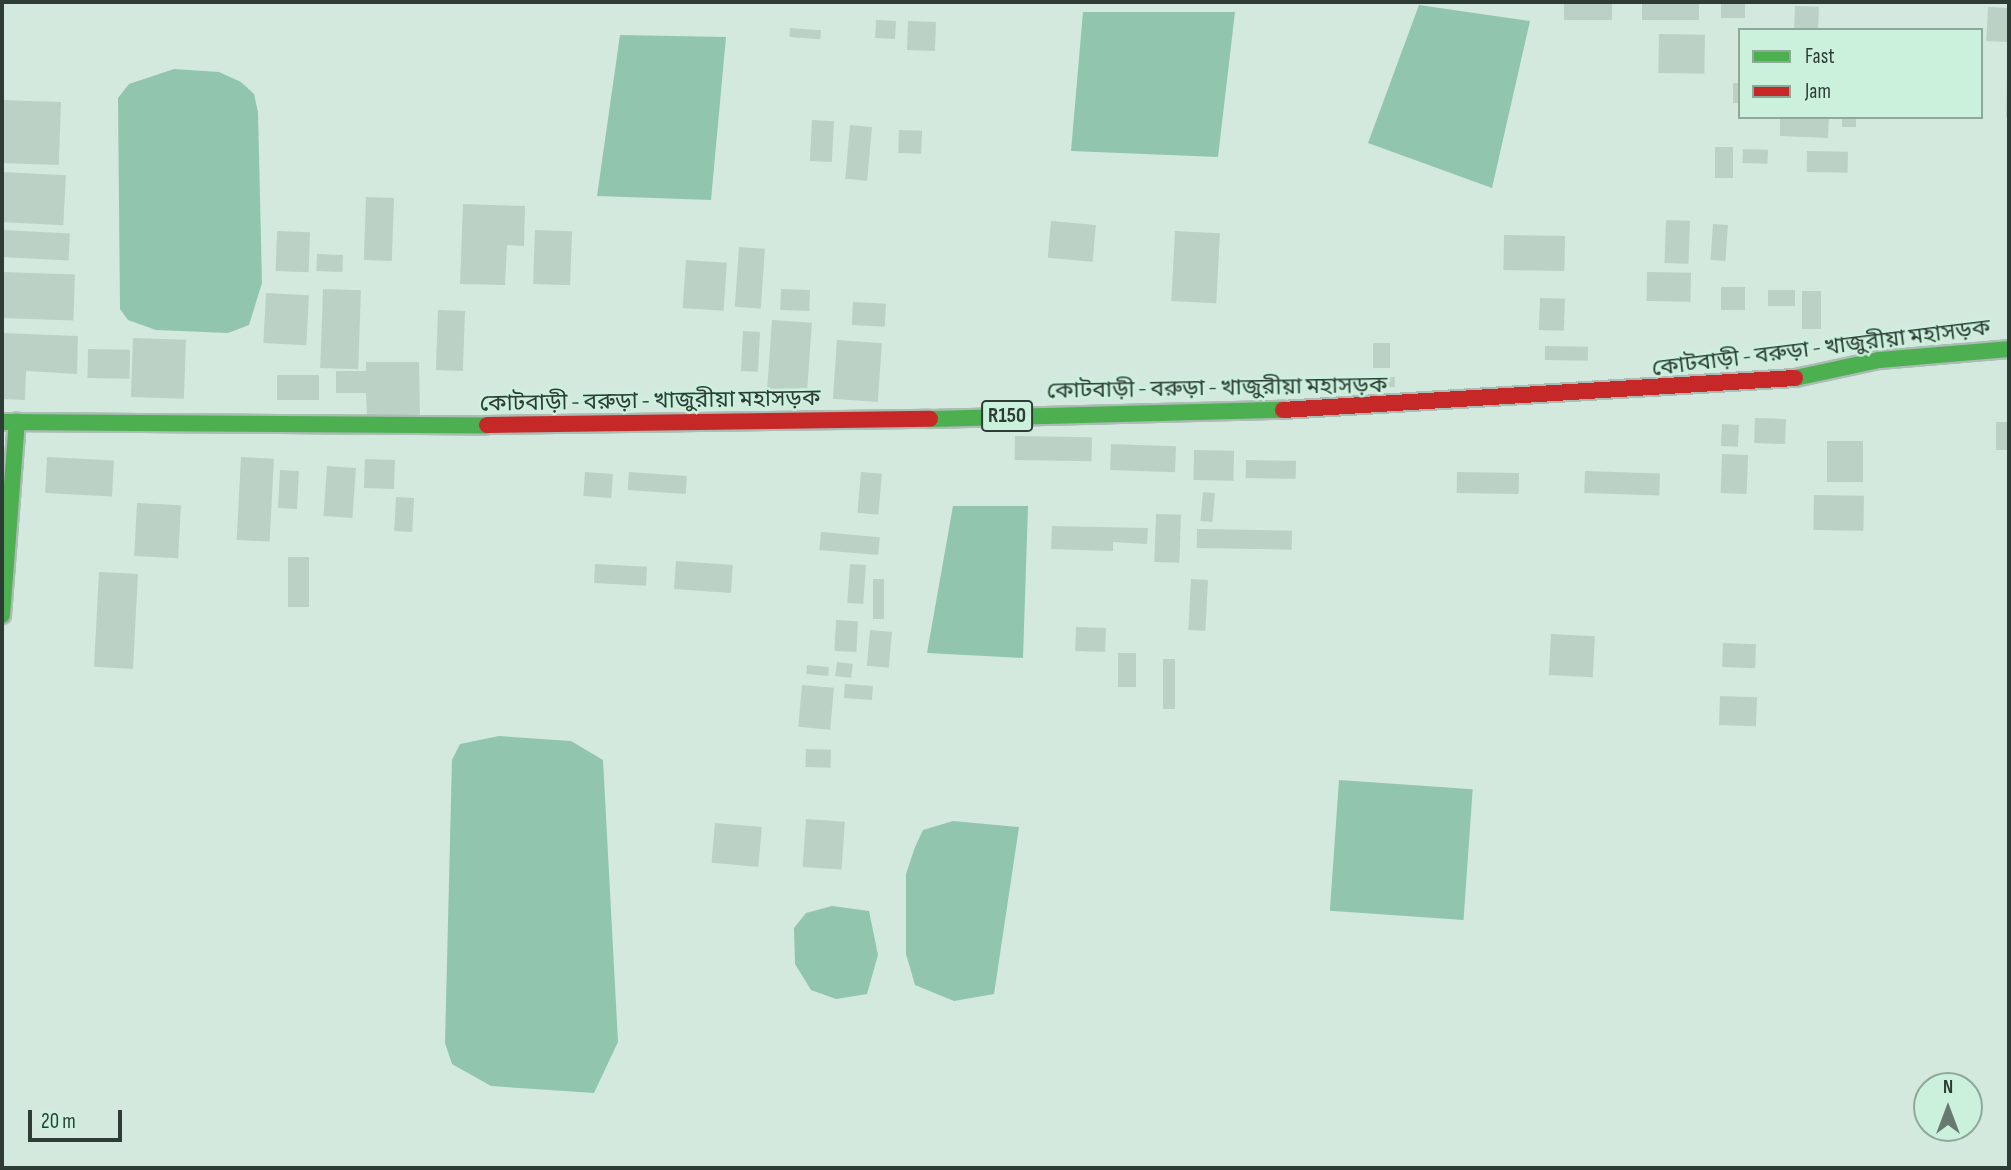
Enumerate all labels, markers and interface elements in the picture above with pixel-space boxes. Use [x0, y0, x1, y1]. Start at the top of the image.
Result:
legend [1738, 28, 1983, 119]
text: Fast [1805, 44, 1835, 69]
text: Jam [1805, 79, 1831, 104]
street label: কোটবাড়ী - বরুড়া - খাজুরীয়া মহাসড়ক [1650, 314, 1992, 382]
street label: কোটবাড়ী - বরুড়া - খাজুরীয়া মহাসড়ক [1046, 371, 1388, 405]
street label: কোটবাড়ী - বরুড়া - খাজুরীয়া মহাসড়ক [479, 384, 821, 418]
road number: R150 [981, 398, 1033, 434]
north arrow [1913, 1072, 1983, 1142]
text: N [1943, 1076, 1953, 1099]
scale bar [32, 1096, 126, 1140]
text: 20 m [41, 1109, 76, 1134]

